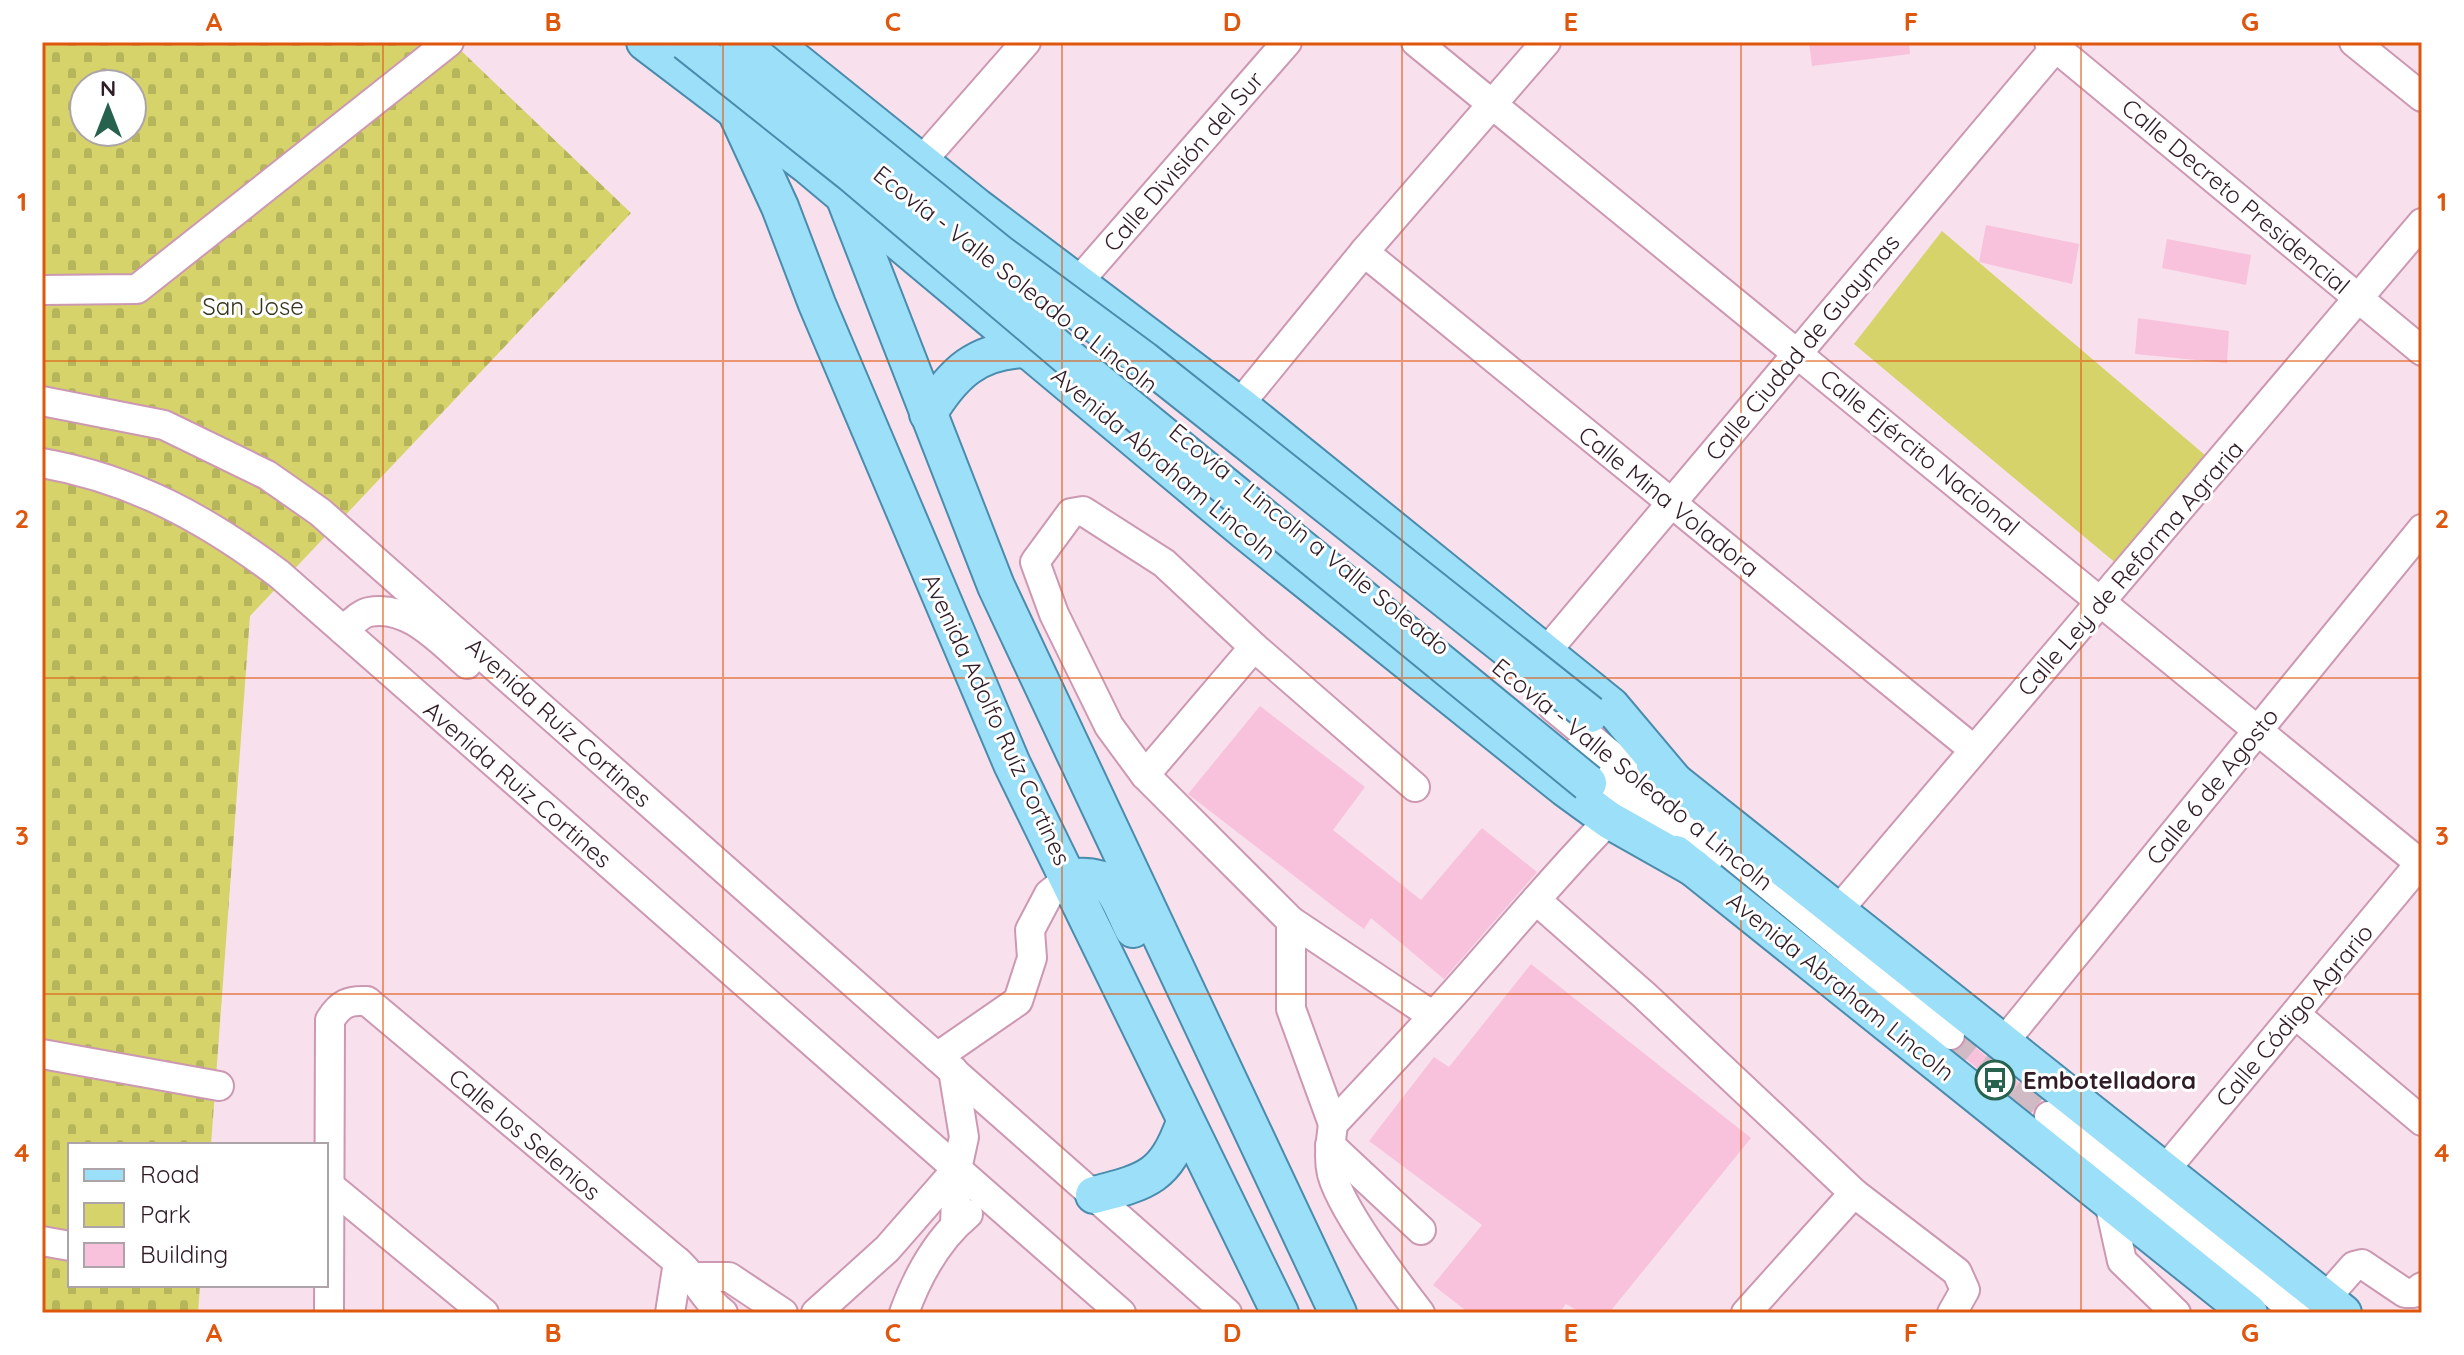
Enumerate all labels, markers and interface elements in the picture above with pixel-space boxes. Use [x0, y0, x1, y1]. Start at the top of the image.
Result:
text: A [206, 5, 223, 38]
text: B [544, 5, 562, 38]
text: C [885, 5, 901, 38]
text: D [1223, 5, 1241, 38]
text: E [1564, 5, 1578, 38]
text: F [1904, 5, 1918, 38]
text: G [2241, 5, 2259, 38]
street label: Calle División del Sur [1096, 65, 1270, 257]
north arrow [68, 68, 148, 148]
text: N [100, 74, 116, 102]
street label: Calle Decreto Presidencial [2116, 92, 2356, 300]
street label: Ecovía - Valle Soleado a Lincoln [868, 159, 1164, 399]
text: 1 [17, 185, 27, 218]
text: 1 [2437, 185, 2447, 218]
street label: Calle Ciudad de Guaymas [1698, 228, 1906, 466]
park label: San Jose [202, 291, 304, 321]
street label: Avenida Abraham Lincoln [1046, 360, 1282, 566]
street label: Calle Ejército Nacional [1814, 362, 2026, 542]
street label: Ecovía - Lincoln a Valle Soleado [1164, 416, 1456, 662]
street label: Calle Mina Voladora [1573, 419, 1765, 583]
street label: Calle Ley de Reforma Agraria [2011, 434, 2249, 702]
text: 2 [15, 502, 29, 535]
text: 2 [2435, 502, 2449, 535]
street label: Avenida Adolfo Ruíz Cortines [916, 568, 1078, 870]
street label: Avenida Ruíz Cortines [460, 631, 658, 813]
street label: Ecovía - Valle Soleado a Lincoln [1487, 651, 1779, 897]
street label: Avenida Ruiz Cortines [418, 694, 618, 874]
street label: Calle 6 de Agosto [2139, 701, 2285, 871]
text: 3 [15, 819, 29, 852]
text: 3 [2435, 819, 2449, 852]
street label: Avenida Abraham Lincoln [1721, 885, 1961, 1087]
street label: Calle Código Agrario [2209, 917, 2379, 1113]
bus stop icon: Embotelladora [1974, 1059, 2016, 1101]
street label: Calle los Selenios [443, 1062, 607, 1206]
place label: Embotelladora [2023, 1065, 2196, 1095]
text: 4 [14, 1136, 30, 1169]
text: 4 [2434, 1136, 2450, 1169]
legend [68, 1143, 328, 1287]
text: Road [140, 1159, 200, 1189]
text: Park [140, 1199, 191, 1229]
text: Building [140, 1239, 228, 1269]
text: A [206, 1316, 223, 1349]
text: B [544, 1316, 562, 1349]
text: C [885, 1316, 901, 1349]
text: D [1223, 1316, 1241, 1349]
text: E [1564, 1316, 1578, 1349]
text: F [1904, 1316, 1918, 1349]
text: G [2241, 1316, 2259, 1349]

